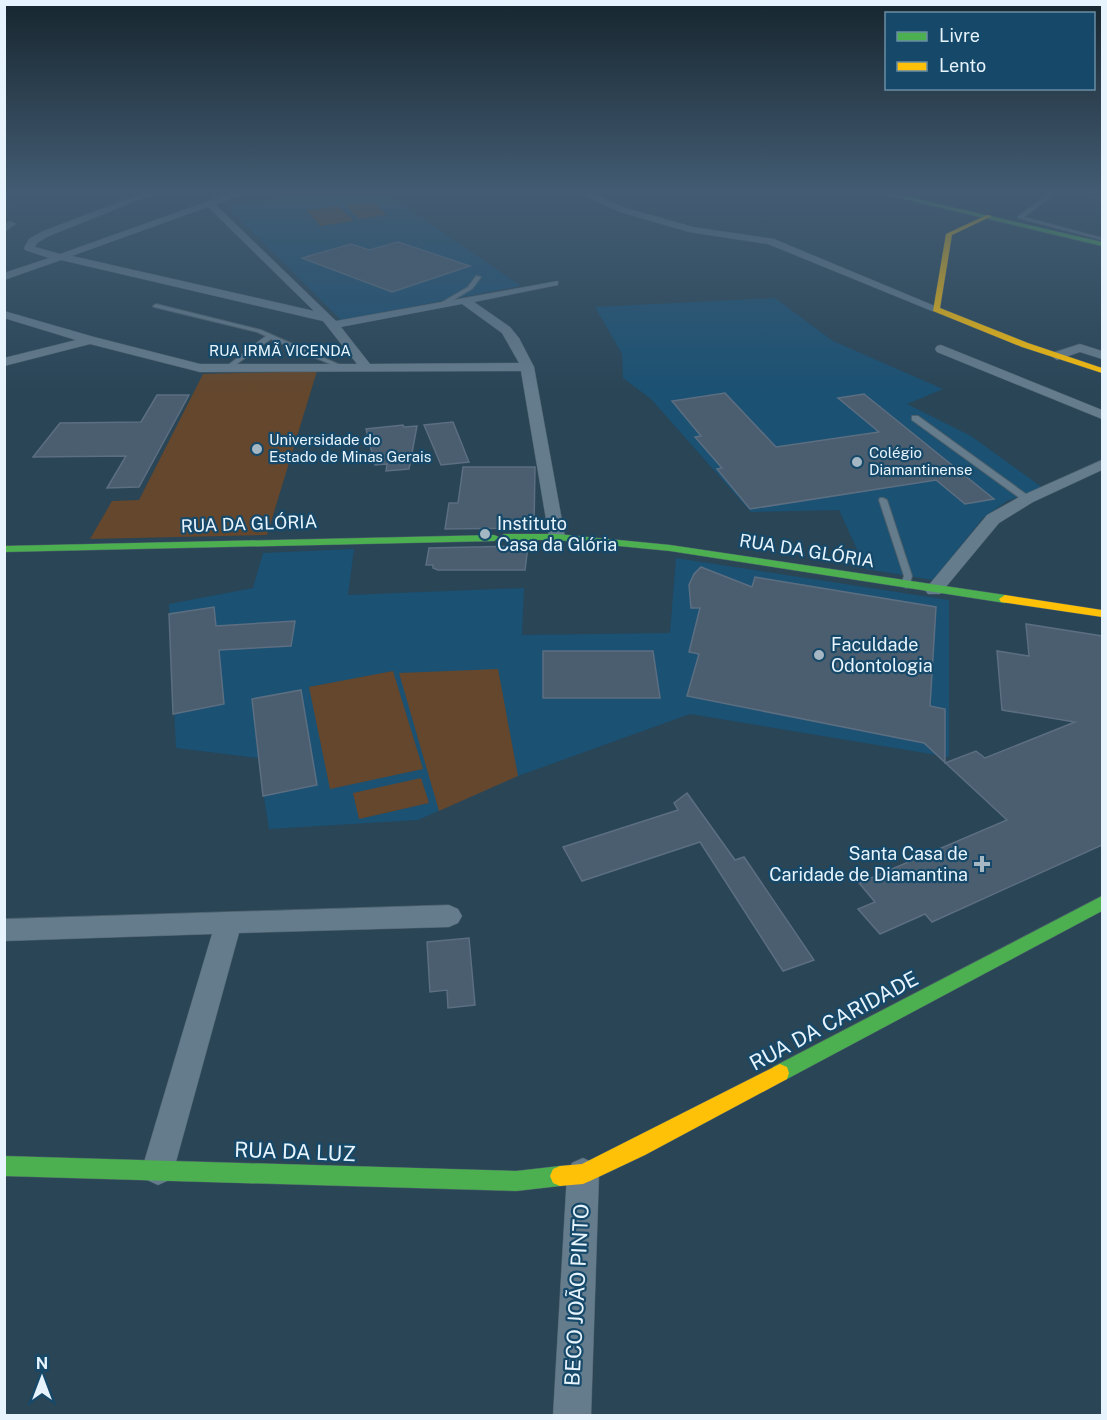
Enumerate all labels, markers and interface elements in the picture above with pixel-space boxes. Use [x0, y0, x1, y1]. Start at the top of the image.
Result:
legend [885, 12, 1095, 90]
text: Livre [939, 25, 980, 46]
text: Lento [939, 55, 986, 76]
street label: RUA IRMÃ VICENDA [209, 342, 351, 359]
place label: Universidade do Estado de Minas Gerais [269, 431, 431, 465]
marker: Universidade do Estado de Minas Gerais [250, 442, 264, 456]
place label: Colégio Diamantinense [869, 444, 972, 478]
marker: Colégio Diamantinense [850, 455, 864, 469]
street label: RUA DA GLÓRIA [180, 510, 318, 536]
place label: Instituto Casa da Glória [497, 513, 617, 555]
marker: Instituto Casa da Glória [478, 527, 492, 541]
street label: RUA DA GLÓRIA [738, 528, 877, 572]
place label: Faculdade Odontologia [831, 634, 933, 676]
marker: Faculdade Odontologia [812, 648, 826, 662]
place label: Santa Casa de Caridade de Diamantina [769, 843, 968, 885]
marker: Santa Casa de Caridade de Diamantina [973, 855, 991, 873]
street label: RUA DA CARIDADE [745, 966, 922, 1076]
street label: RUA DA LUZ [234, 1137, 356, 1166]
street label: BECO JOÃO PINTO [559, 1203, 594, 1387]
north arrow [12, 1348, 72, 1408]
text: N [36, 1354, 48, 1373]

